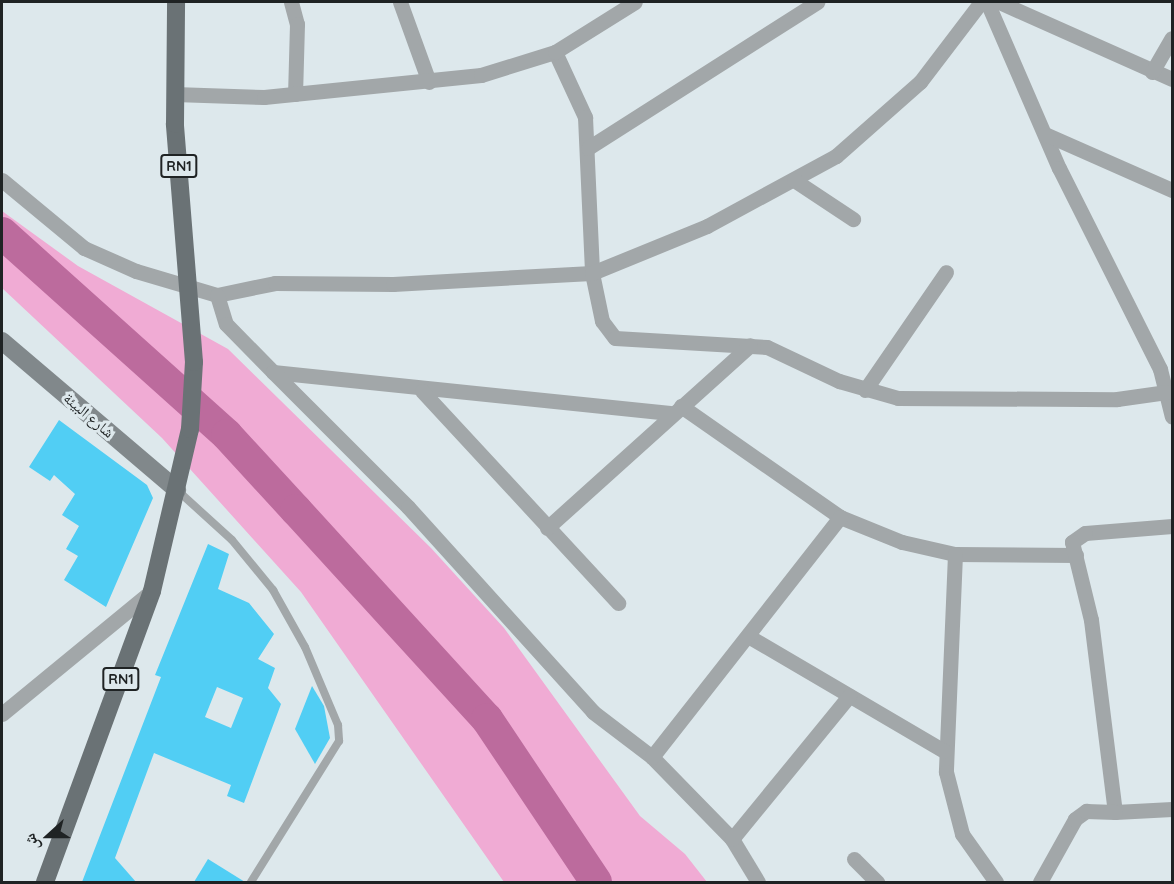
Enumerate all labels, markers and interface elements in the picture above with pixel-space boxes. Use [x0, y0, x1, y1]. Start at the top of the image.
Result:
road number: RN1 [160, 155, 198, 177]
street label: شارع البيئة [60, 389, 118, 441]
road number: RN1 [102, 668, 140, 690]
north arrow [18, 806, 78, 866]
text: ش [19, 831, 44, 854]

